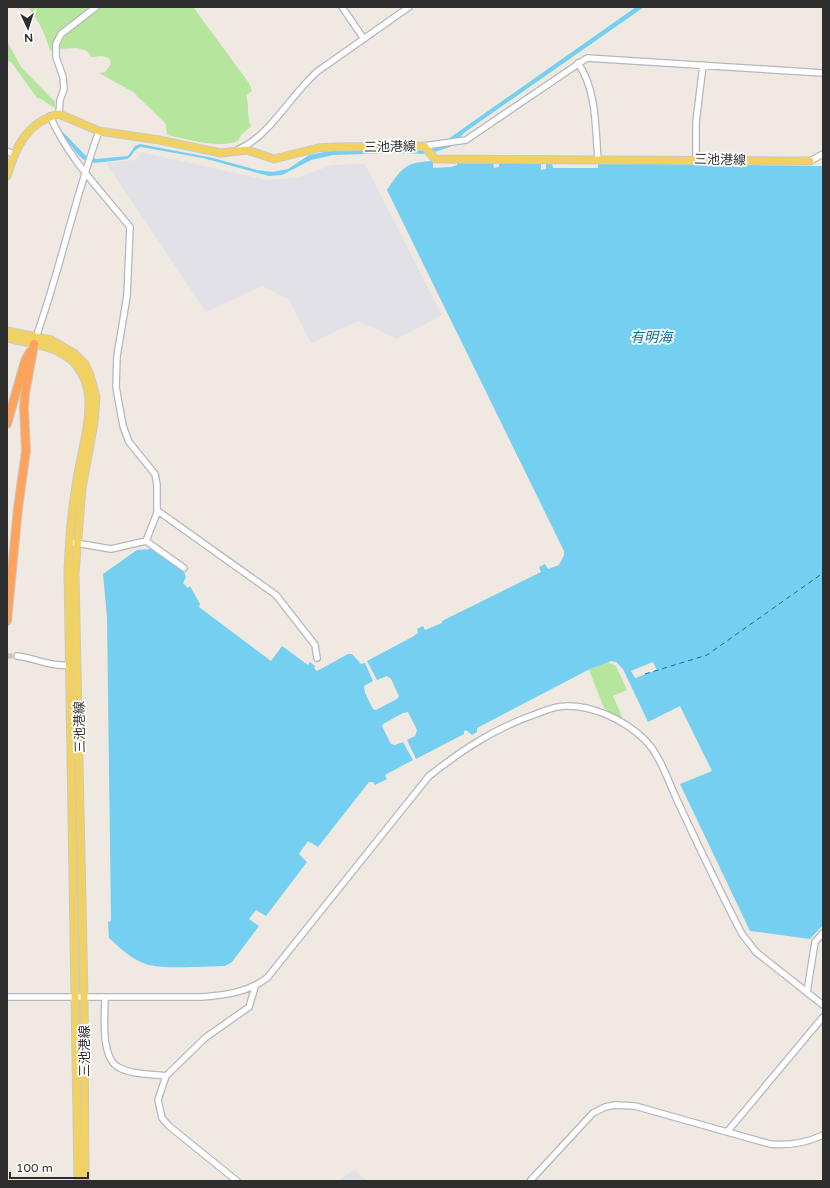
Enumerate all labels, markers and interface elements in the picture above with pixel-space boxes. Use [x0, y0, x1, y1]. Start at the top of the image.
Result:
north arrow [8, 8, 48, 48]
text: N [24, 31, 34, 44]
street label: 三池港線 [364, 139, 416, 155]
street label: 三池港線 [694, 152, 746, 168]
water label: 有明海 [630, 329, 674, 346]
street label: 三池港線 [72, 701, 88, 753]
street label: 三池港線 [77, 1025, 93, 1077]
scale bar [10, 1154, 88, 1180]
text: 100 m [16, 1161, 53, 1175]

